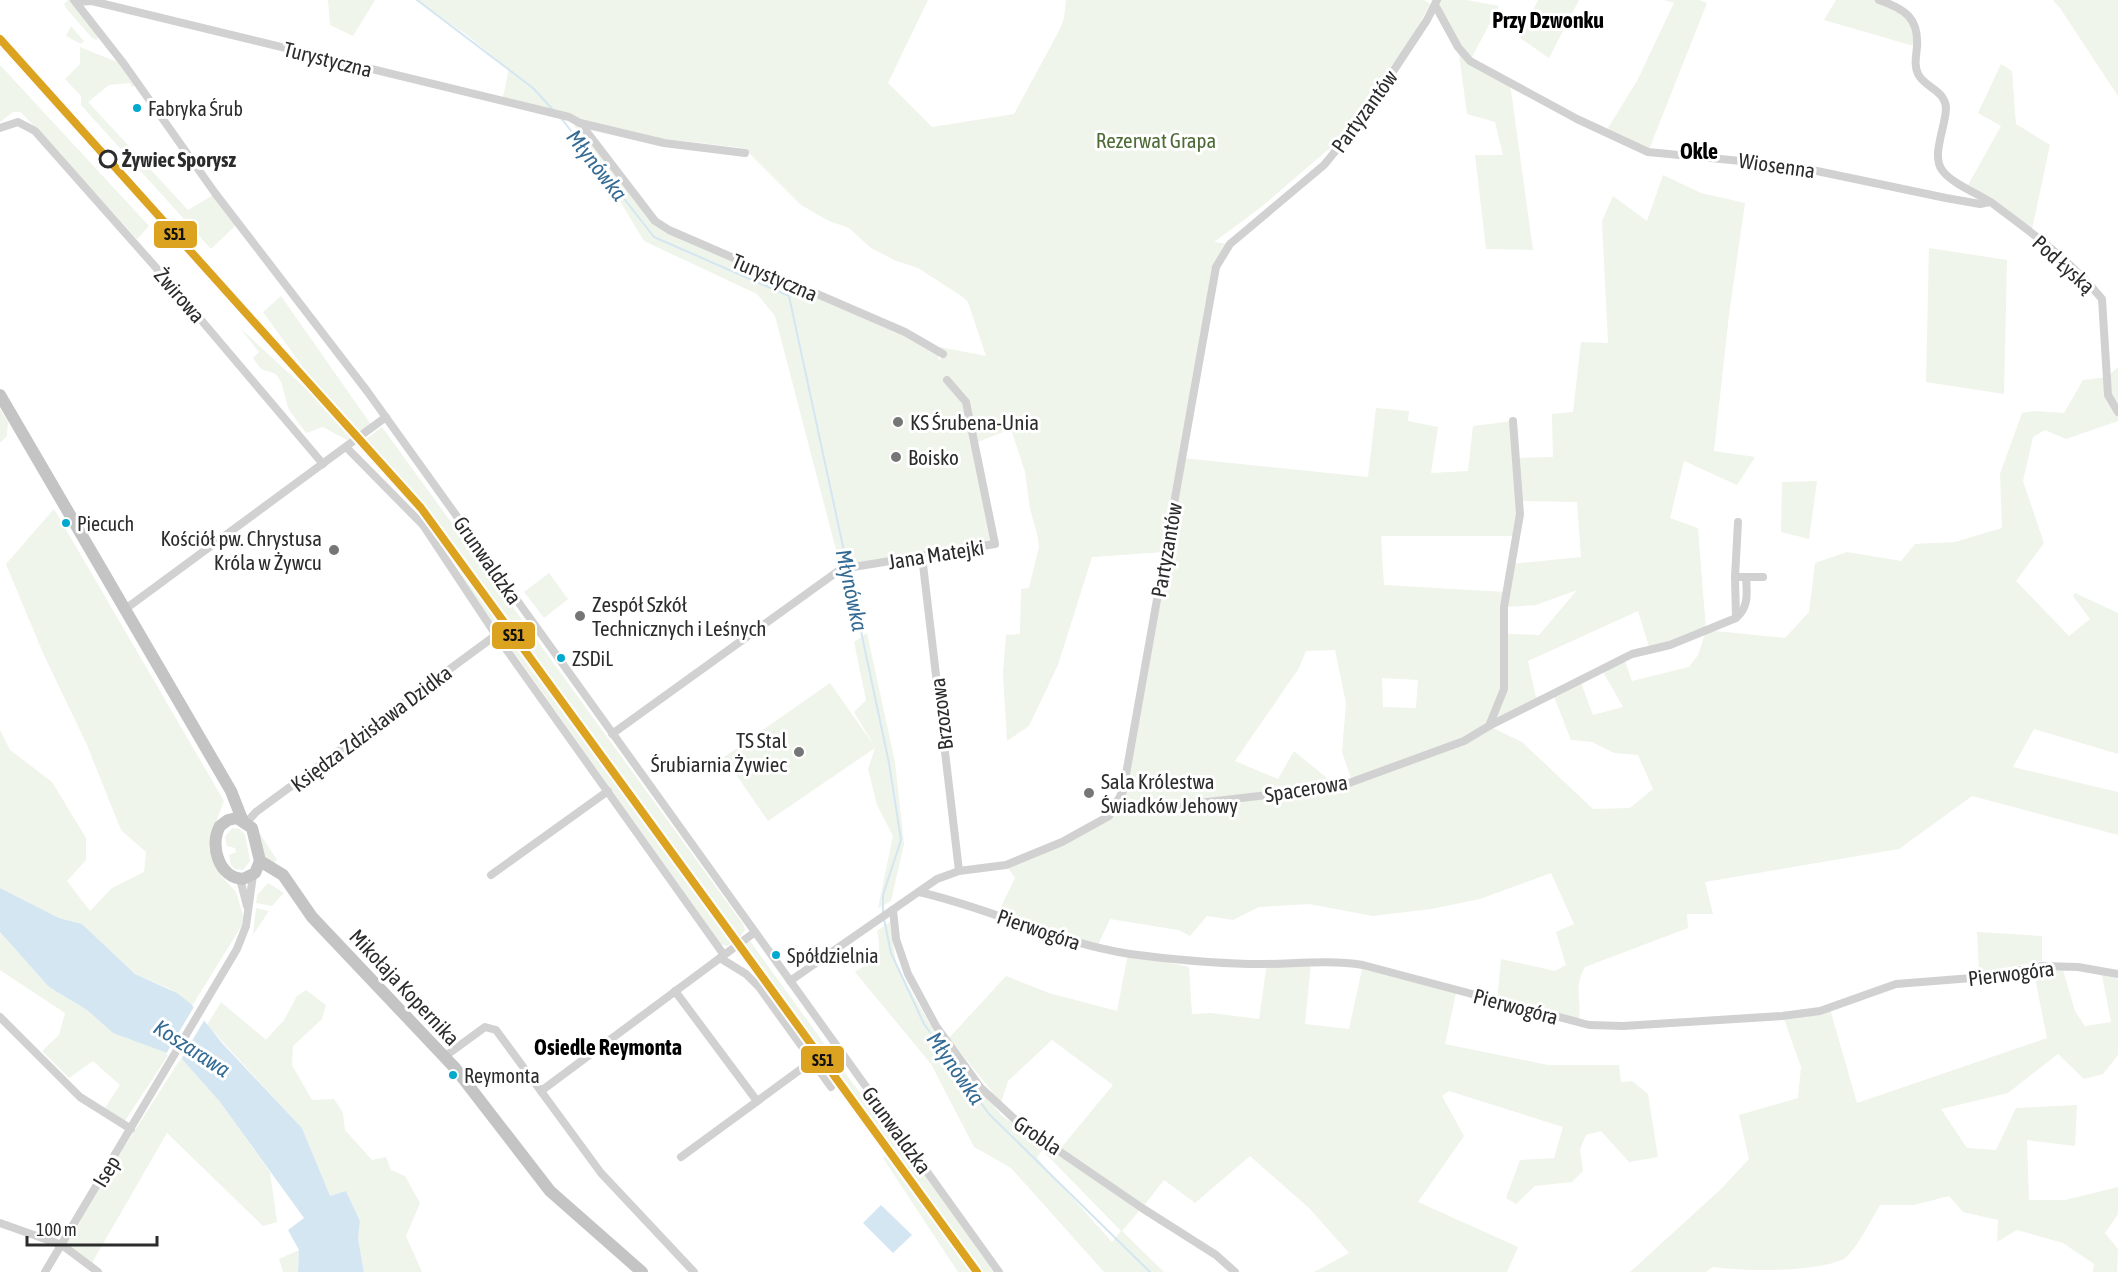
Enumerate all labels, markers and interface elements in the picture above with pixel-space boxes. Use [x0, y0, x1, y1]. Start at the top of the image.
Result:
district label: Przy Dzwonku [1492, 7, 1604, 33]
street label: Turystyczna [281, 36, 375, 82]
street label: Partyzantów [1326, 65, 1402, 157]
place label: Fabryka Śrub [148, 97, 243, 120]
marker: Fabryka Śrub [131, 102, 143, 114]
water label: Młynówka [561, 124, 633, 206]
park label: Rezerwat Grapa [1096, 128, 1216, 152]
district label: Okle [1680, 138, 1718, 164]
place label: Żywiec Sporysz [122, 147, 236, 171]
street label: Wiosenna [1737, 148, 1817, 182]
marker: Żywiec Sporysz [99, 150, 117, 168]
line badge: S51 [153, 220, 198, 249]
text: S51 [164, 225, 186, 243]
street label: Pod Łyską [2028, 230, 2100, 298]
street label: Turystyczna [729, 248, 821, 306]
street label: Żwirowa [150, 263, 210, 327]
place label: KS Śrubena-Unia [910, 410, 1039, 434]
marker: KS Śrubena-Unia [891, 415, 905, 429]
place label: Boisko [908, 445, 959, 469]
marker: Boisko [889, 450, 903, 464]
street label: Partyzantów [1146, 500, 1186, 599]
street label: Grunwaldzka [449, 511, 527, 609]
place label: Piecuch [77, 512, 134, 535]
marker: Piecuch [60, 517, 72, 529]
place label: Kościół pw. Chrystusa Króla w Żywcu [160, 526, 322, 574]
street label: Jana Matejki [886, 535, 986, 573]
marker: Kościół pw. Chrystusa Króla w Żywcu [327, 543, 341, 557]
water label: Młynówka [831, 547, 873, 633]
place label: Zespół Szkół Technicznych i Leśnych [592, 592, 767, 640]
marker: Zespół Szkół Technicznych i Leśnych [573, 609, 587, 623]
line badge: S51 [491, 621, 536, 650]
text: S51 [503, 626, 525, 644]
place label: ZSDiL [572, 647, 613, 670]
marker: ZSDiL [555, 652, 567, 664]
street label: Księdza Zdzisława Dzidka [286, 660, 456, 796]
street label: Brzozowa [925, 677, 957, 751]
place label: TS Stal Śrubiarnia Żywiec [651, 728, 787, 776]
marker: TS Stal Śrubiarnia Żywiec [792, 745, 806, 759]
place label: Sala Królestwa Świadków Jehowy [1101, 769, 1238, 817]
street label: Spacerowa [1263, 770, 1349, 806]
marker: Sala Królestwa Świadków Jehowy [1082, 786, 1096, 800]
street label: Pierwogóra [994, 904, 1084, 954]
street label: Mikołaja Kopernika [345, 924, 465, 1050]
place label: Spółdzielnia [787, 944, 879, 967]
marker: Spółdzielnia [770, 949, 782, 961]
street label: Pierwogóra [1967, 956, 2055, 990]
street label: Pierwogóra [1471, 983, 1561, 1029]
water label: Koszarawa [149, 1014, 235, 1082]
water label: Młynówka [922, 1027, 990, 1109]
district label: Osiedle Reymonta [534, 1034, 682, 1060]
line badge: S51 [800, 1045, 845, 1074]
text: S51 [812, 1051, 834, 1069]
place label: Reymonta [464, 1064, 540, 1087]
marker: Reymonta [447, 1069, 459, 1081]
street label: Grunwaldzka [857, 1082, 937, 1178]
street label: Grobla [1010, 1110, 1066, 1160]
street label: Isep [87, 1151, 125, 1191]
scale bar [27, 1209, 158, 1247]
text: 100 m [36, 1219, 77, 1240]

